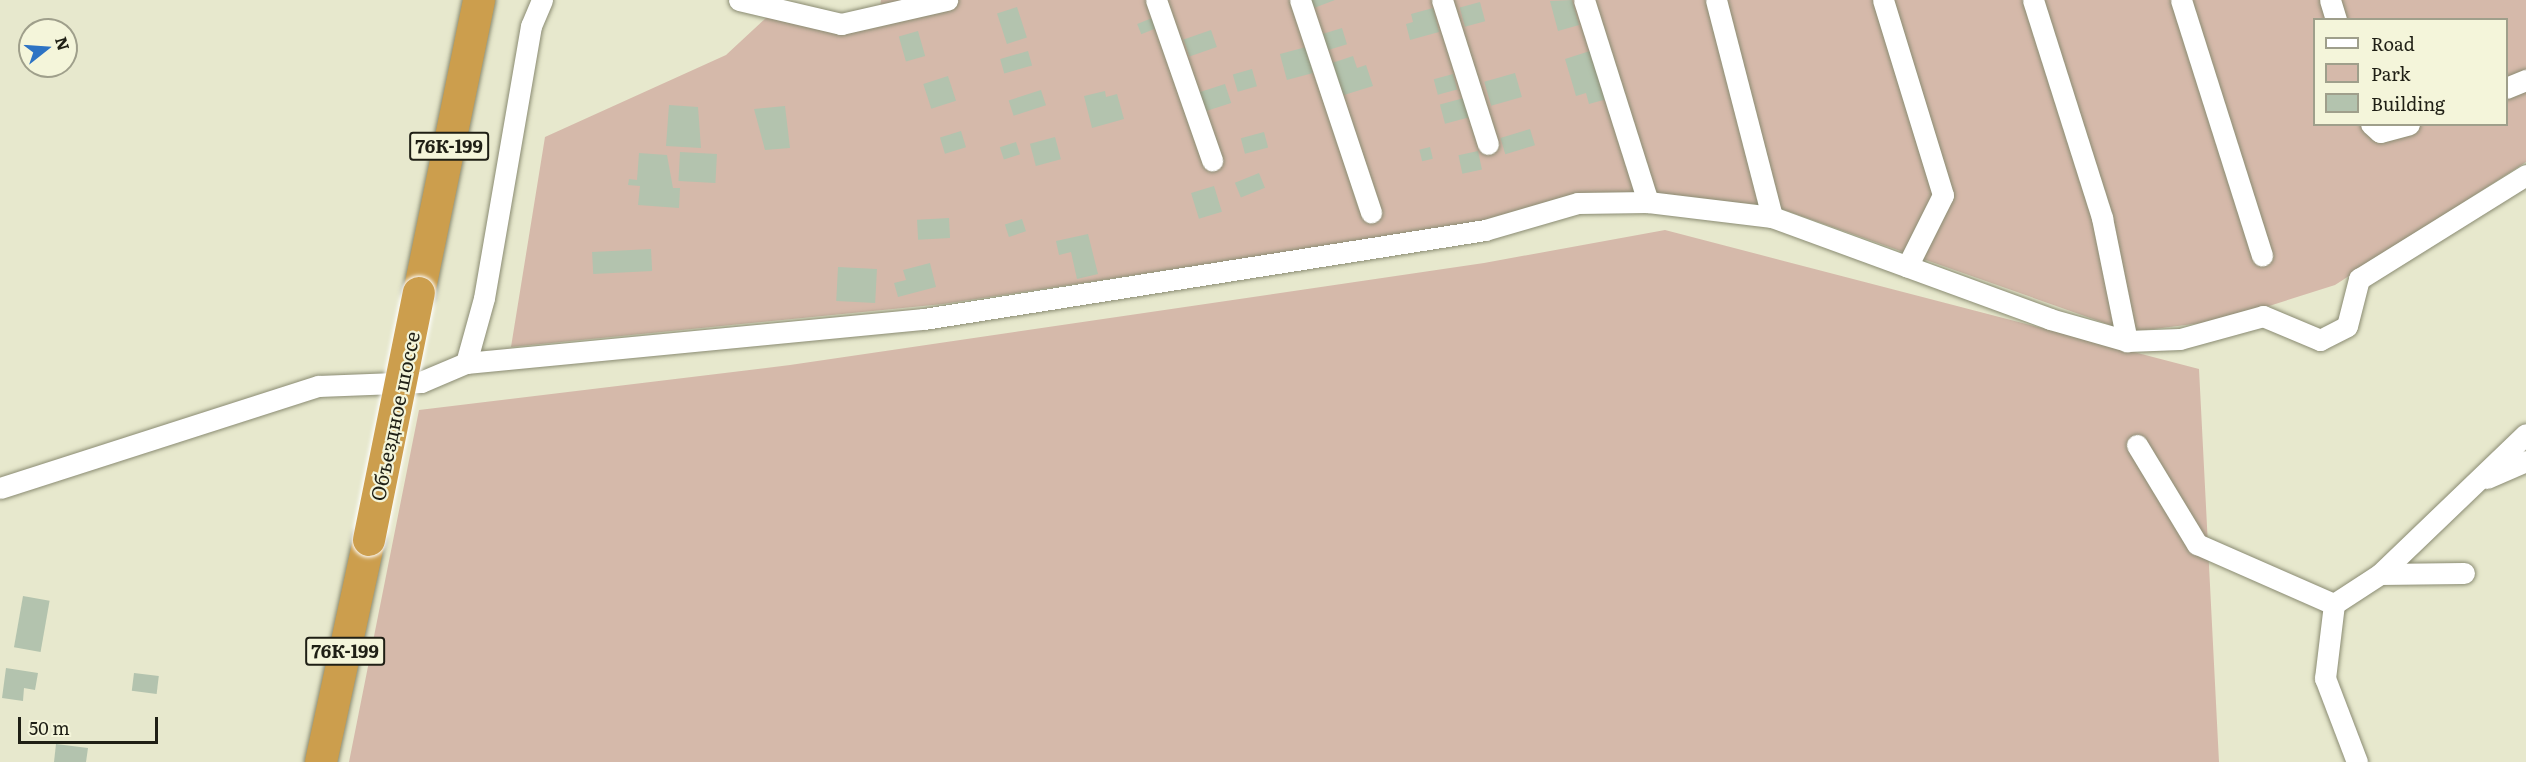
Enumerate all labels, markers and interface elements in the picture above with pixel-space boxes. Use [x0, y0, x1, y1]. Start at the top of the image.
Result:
north arrow [18, 18, 78, 78]
legend [2313, 18, 2508, 126]
text: Road [2371, 30, 2415, 57]
text: N [50, 33, 77, 53]
text: Park [2371, 60, 2410, 87]
text: Building [2371, 90, 2445, 117]
road number: 76К-199 [408, 131, 490, 161]
street label: Объездное шоссе [364, 329, 424, 503]
road number: 76К-199 [304, 636, 386, 666]
scale bar [21, 705, 160, 743]
text: 50 m [29, 714, 70, 741]

